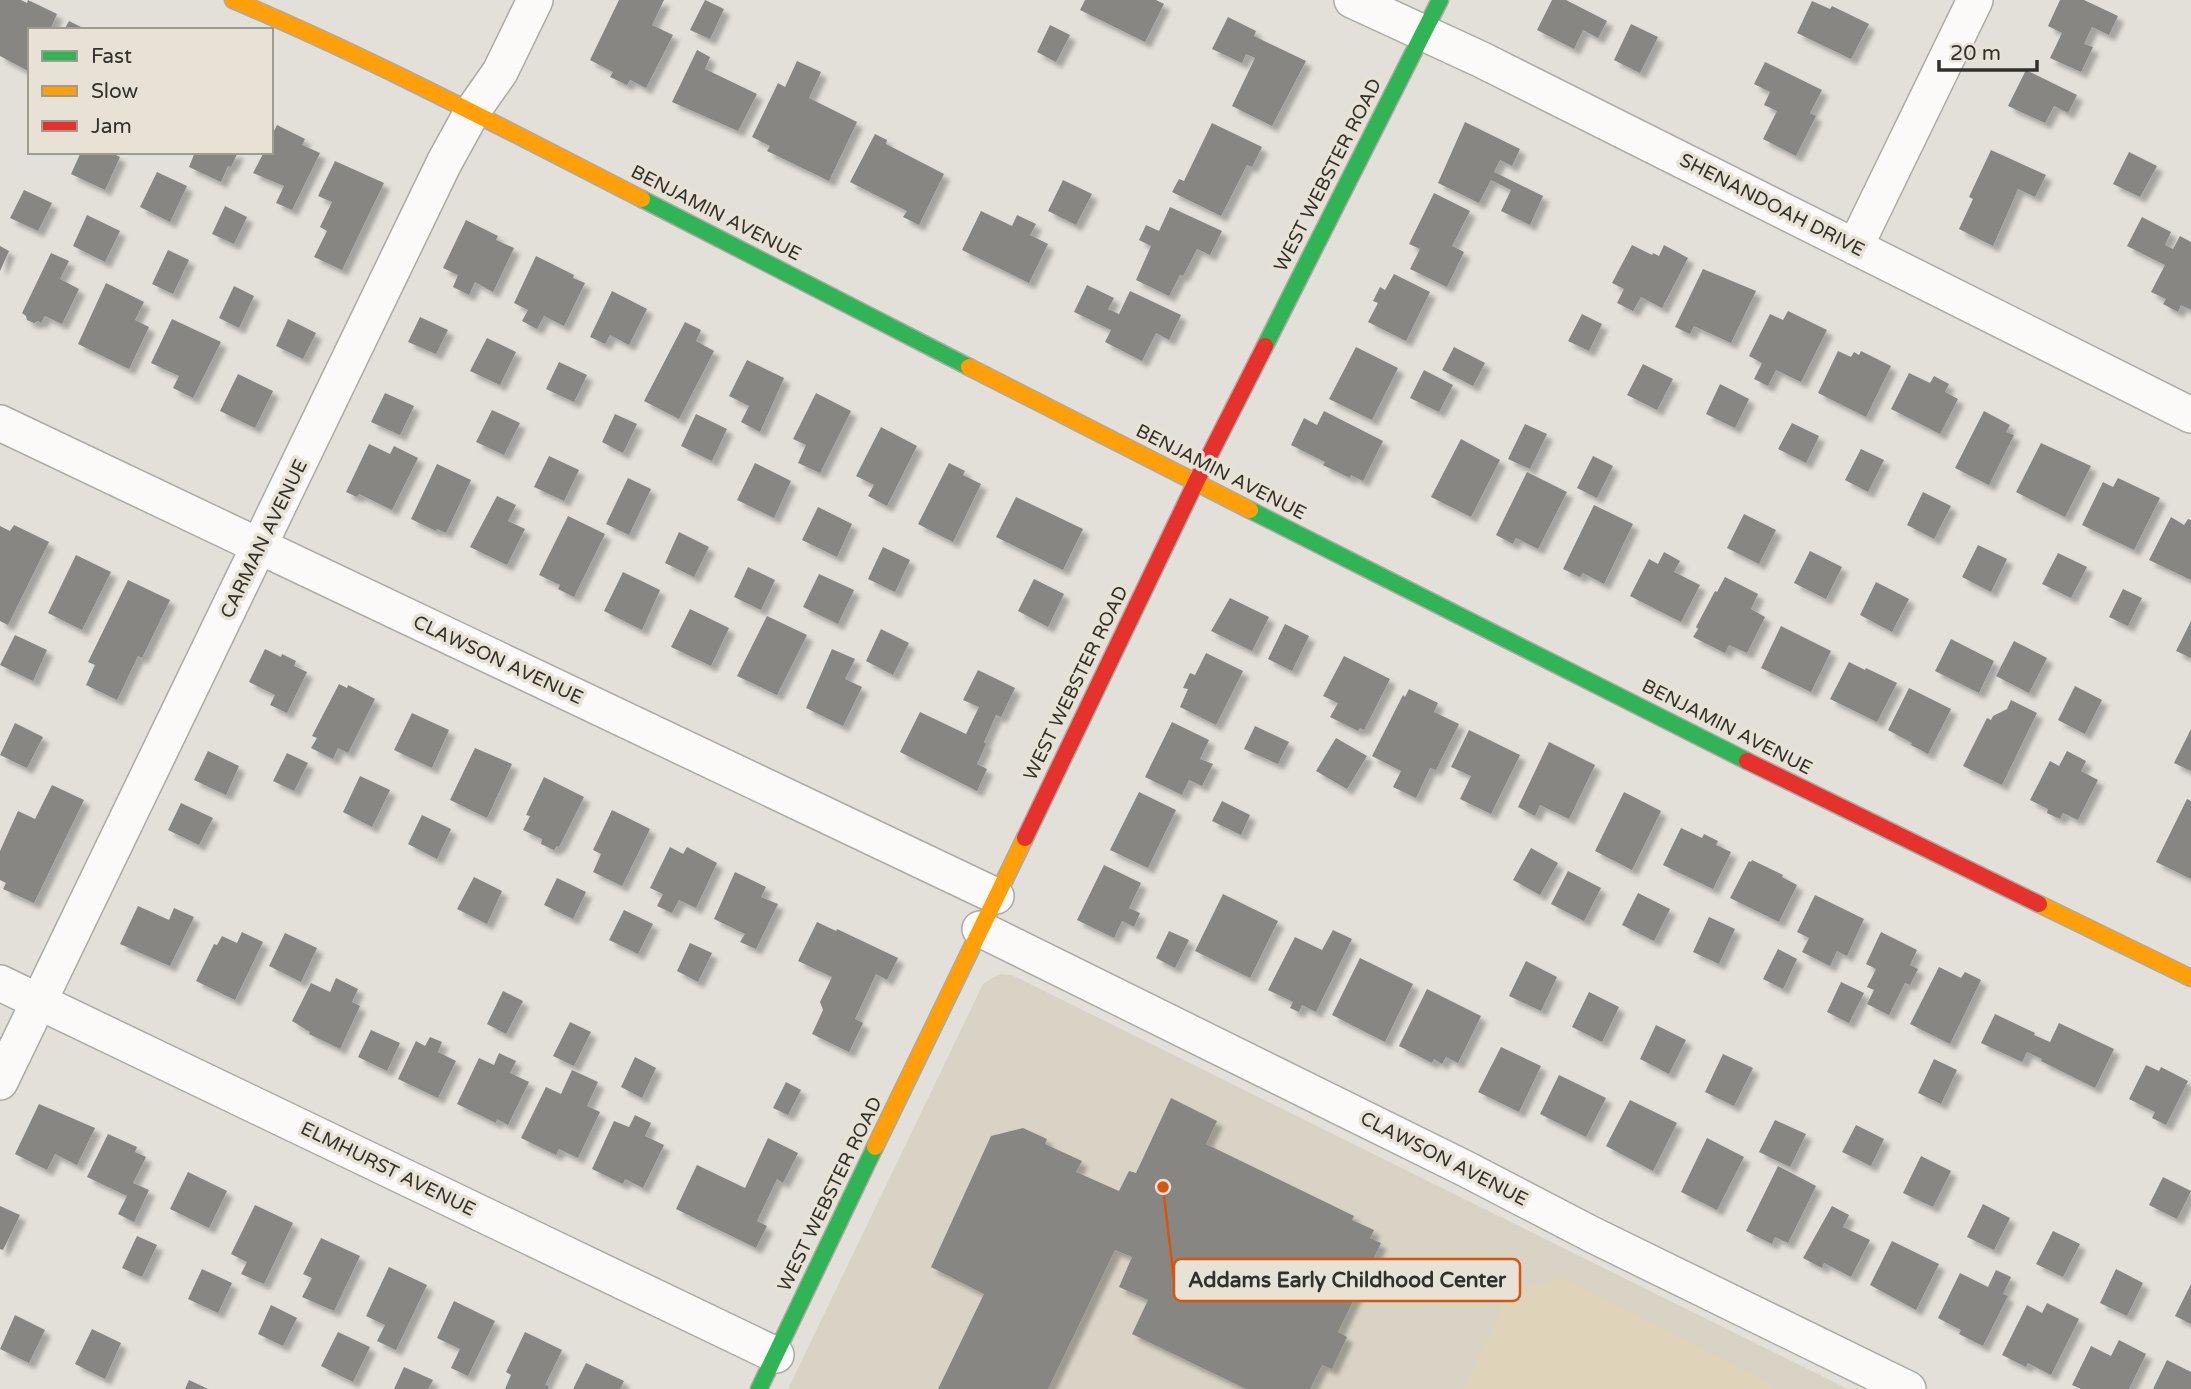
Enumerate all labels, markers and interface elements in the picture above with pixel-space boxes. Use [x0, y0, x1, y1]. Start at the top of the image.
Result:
legend [28, 28, 273, 154]
scale bar [1939, 28, 2037, 72]
text: 20 m [1950, 41, 2001, 66]
text: Fast [91, 44, 132, 69]
street label: WEST WEBSTER ROAD [1270, 75, 1386, 275]
text: Slow [91, 79, 139, 104]
text: Jam [91, 114, 132, 139]
street label: SHENANDOAH DRIVE [1676, 149, 1868, 261]
street label: BENJAMIN AVENUE [627, 161, 805, 265]
street label: BENJAMIN AVENUE [1132, 420, 1310, 524]
street label: CARMAN AVENUE [216, 456, 312, 622]
street label: WEST WEBSTER ROAD [1019, 582, 1133, 784]
street label: CLAWSON AVENUE [410, 611, 586, 709]
street label: BENJAMIN AVENUE [1638, 675, 1816, 779]
street label: WEST WEBSTER ROAD [773, 1093, 887, 1295]
street label: CLAWSON AVENUE [1357, 1107, 1531, 1211]
street label: ELMHURST AVENUE [297, 1117, 479, 1221]
callout: Addams Early Childhood Center [1174, 1259, 1520, 1301]
text: Addams Early Childhood Center [1188, 1268, 1507, 1293]

